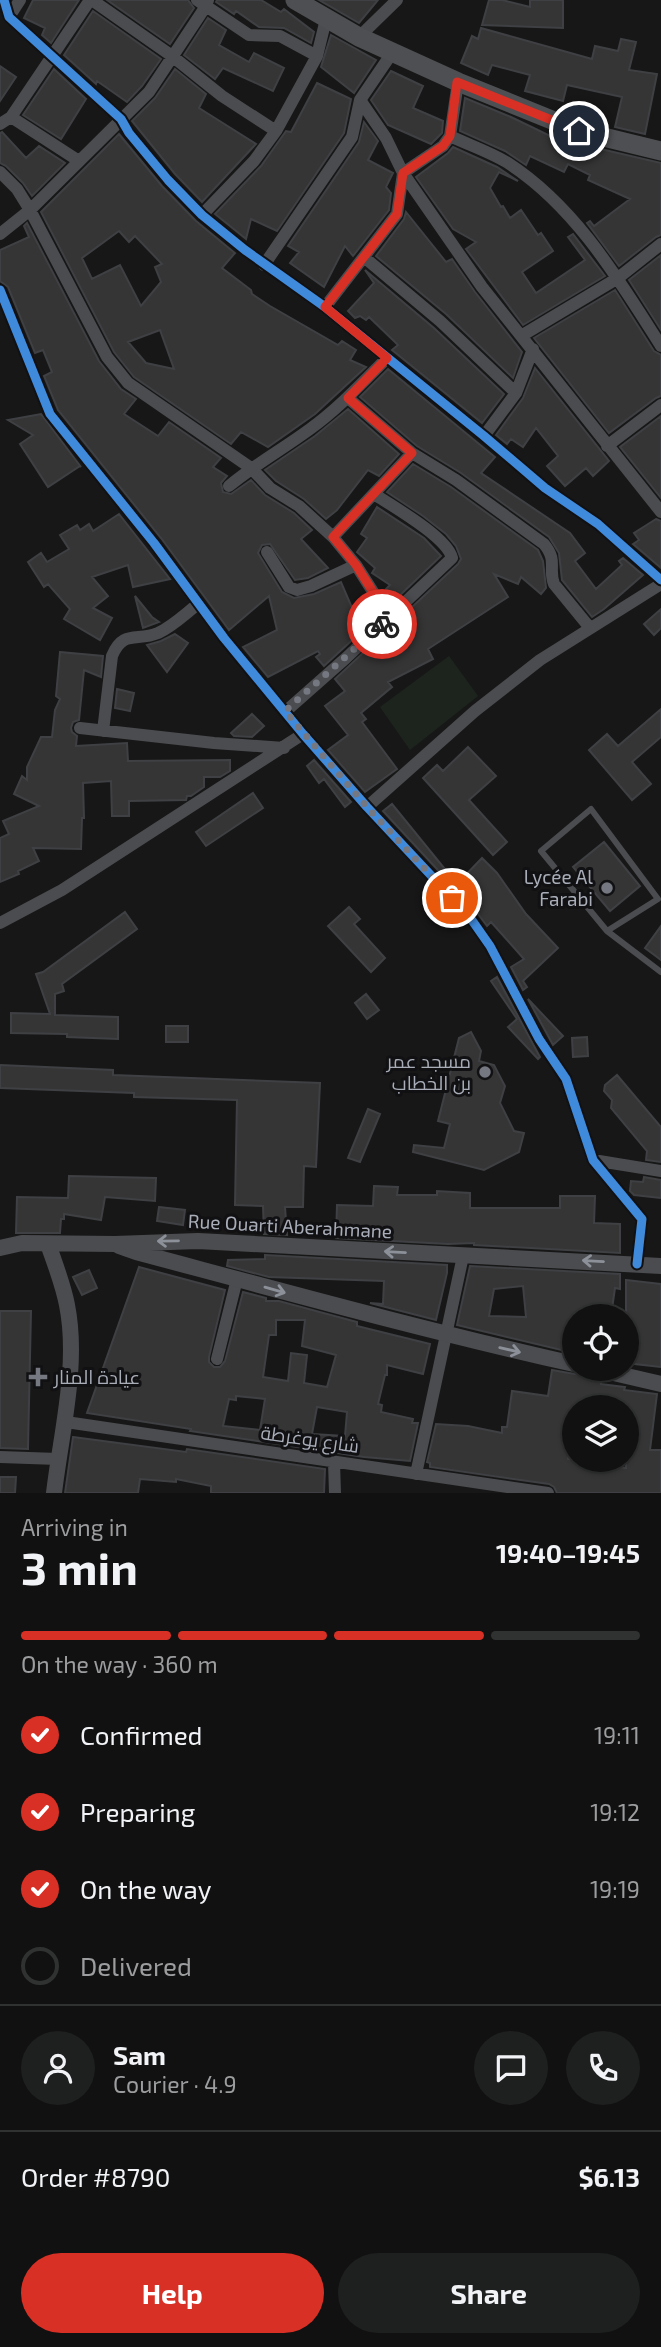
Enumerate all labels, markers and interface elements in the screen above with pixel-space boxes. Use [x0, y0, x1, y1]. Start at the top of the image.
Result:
pin [549, 101, 609, 161]
icon: home [560, 112, 598, 150]
courier [347, 589, 417, 659]
icon: bike [363, 605, 401, 643]
place label: Lycée Al Farabi [524, 865, 593, 910]
pin [422, 868, 482, 928]
icon: bag [433, 879, 471, 917]
marker: Lycée Al Farabi [599, 880, 615, 896]
place label: مسجد عمر بن الخطاب [386, 1049, 471, 1095]
marker: مسجد عمر بن الخطاب [477, 1064, 493, 1080]
street label: Rue Ouarti Aberahmane [187, 1209, 393, 1242]
one-way arrow [157, 1234, 180, 1248]
one-way arrow [384, 1246, 407, 1259]
one-way arrow [582, 1254, 605, 1267]
one-way arrow [263, 1284, 285, 1297]
map controls [562, 1304, 639, 1472]
button: locate [562, 1304, 639, 1381]
one-way arrow [498, 1344, 521, 1357]
place label: عيادة المنار [53, 1365, 140, 1389]
marker: عيادة المنار [28, 1367, 48, 1387]
button: layers [562, 1395, 639, 1472]
street label: شارع يوغرطة [259, 1420, 361, 1460]
text: Arriving in [21, 1513, 128, 1541]
text: 19:40–19:45 [496, 1537, 640, 1568]
text: 3 min [21, 1539, 138, 1594]
text: On the way · 360 m [21, 1650, 218, 1678]
icon: check [21, 1716, 59, 1754]
text: Confirmed [80, 1719, 203, 1750]
text: 19:11 [594, 1721, 640, 1749]
icon: check [21, 1793, 59, 1831]
text: Preparing [80, 1796, 195, 1827]
text: 19:12 [590, 1798, 640, 1826]
icon: check [21, 1870, 59, 1908]
text: On the way [80, 1873, 211, 1904]
text: 19:19 [590, 1875, 640, 1903]
text: Delivered [80, 1950, 192, 1981]
button: person [21, 2031, 95, 2105]
button: chat [474, 2031, 548, 2105]
button: phone [566, 2031, 640, 2105]
text: Sam [113, 2039, 166, 2070]
text: Courier · 4.9 [113, 2070, 237, 2098]
text: Order #8790 [21, 2161, 171, 2192]
text: $6.13 [578, 2161, 640, 2192]
button: Help [21, 2253, 324, 2333]
button: Share [338, 2253, 640, 2333]

